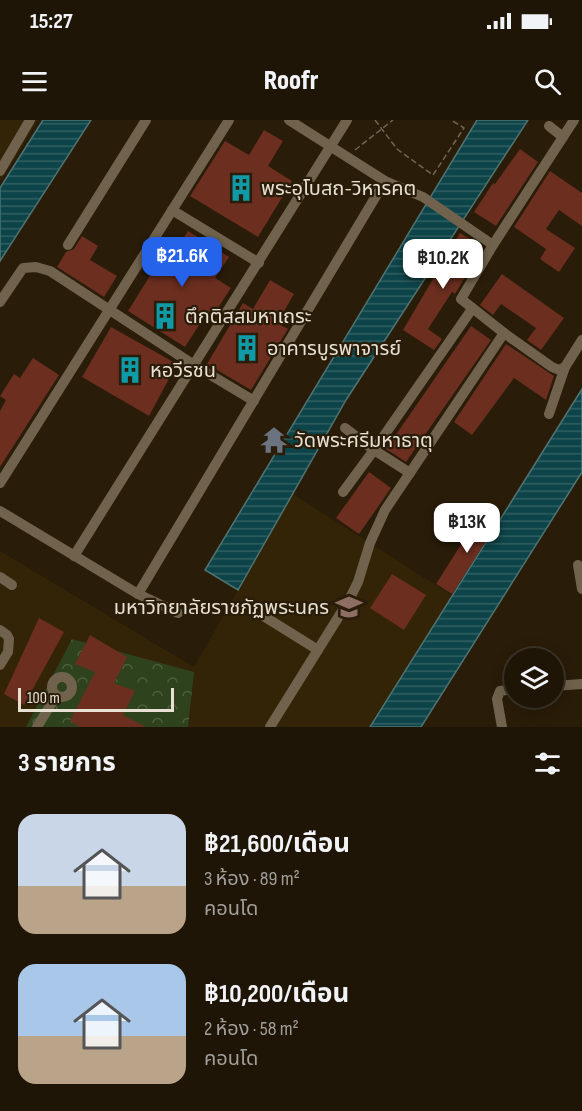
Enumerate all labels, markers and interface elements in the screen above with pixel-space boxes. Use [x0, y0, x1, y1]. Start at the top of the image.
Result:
text: 15:27 [30, 8, 72, 35]
icon: menu [18, 65, 51, 98]
text: Roofr [264, 65, 318, 97]
icon: search [531, 65, 564, 98]
building icon: พระอุโบสถ-วิหารคต [226, 173, 256, 203]
place label: พระอุโบสถ-วิหารคต [261, 177, 416, 201]
pin: ฿21.6K [133, 237, 231, 288]
pin: ฿10.2K [394, 239, 492, 290]
text: ฿21.6K [156, 244, 208, 268]
text: ฿10.2K [417, 246, 469, 270]
building icon: ตึกติสสมหาเถระ [150, 301, 180, 331]
place label: ตึกติสสมหาเถระ [185, 305, 312, 329]
building icon: อาคารบูรพาจารย์ [232, 333, 262, 363]
place label: อาคารบูรพาจารย์ [267, 337, 401, 361]
building icon: หอวีรชน [115, 355, 145, 385]
place label: หอวีรชน [150, 359, 216, 383]
temple icon: วัดพระศรีมหาธาตุ [259, 425, 289, 455]
place label: วัดพระศรีมหาธาตุ [294, 429, 433, 453]
pin: ฿13K [431, 503, 503, 554]
text: ฿13K [448, 510, 486, 534]
school or university icon: มหาวิทยาลัยราชภัฏพระนคร [334, 592, 364, 622]
place label: มหาวิทยาลัยราชภัฏพระนคร [114, 596, 329, 620]
map controls [504, 648, 564, 708]
button: layers [504, 648, 564, 708]
scale bar [18, 685, 174, 712]
text: 100 m [27, 689, 60, 708]
icon: filters [531, 747, 564, 780]
text: 3 รายการ [18, 748, 116, 779]
text: ฿21,600/เดือน [204, 829, 350, 860]
icon: home [66, 838, 138, 910]
text: 3 ห้อง · 89 m² [204, 867, 300, 891]
text: คอนโด [204, 897, 258, 921]
text: ฿10,200/เดือน [204, 979, 349, 1010]
icon: home [66, 988, 138, 1060]
text: 2 ห้อง · 58 m² [204, 1017, 299, 1041]
text: คอนโด [204, 1047, 258, 1071]

